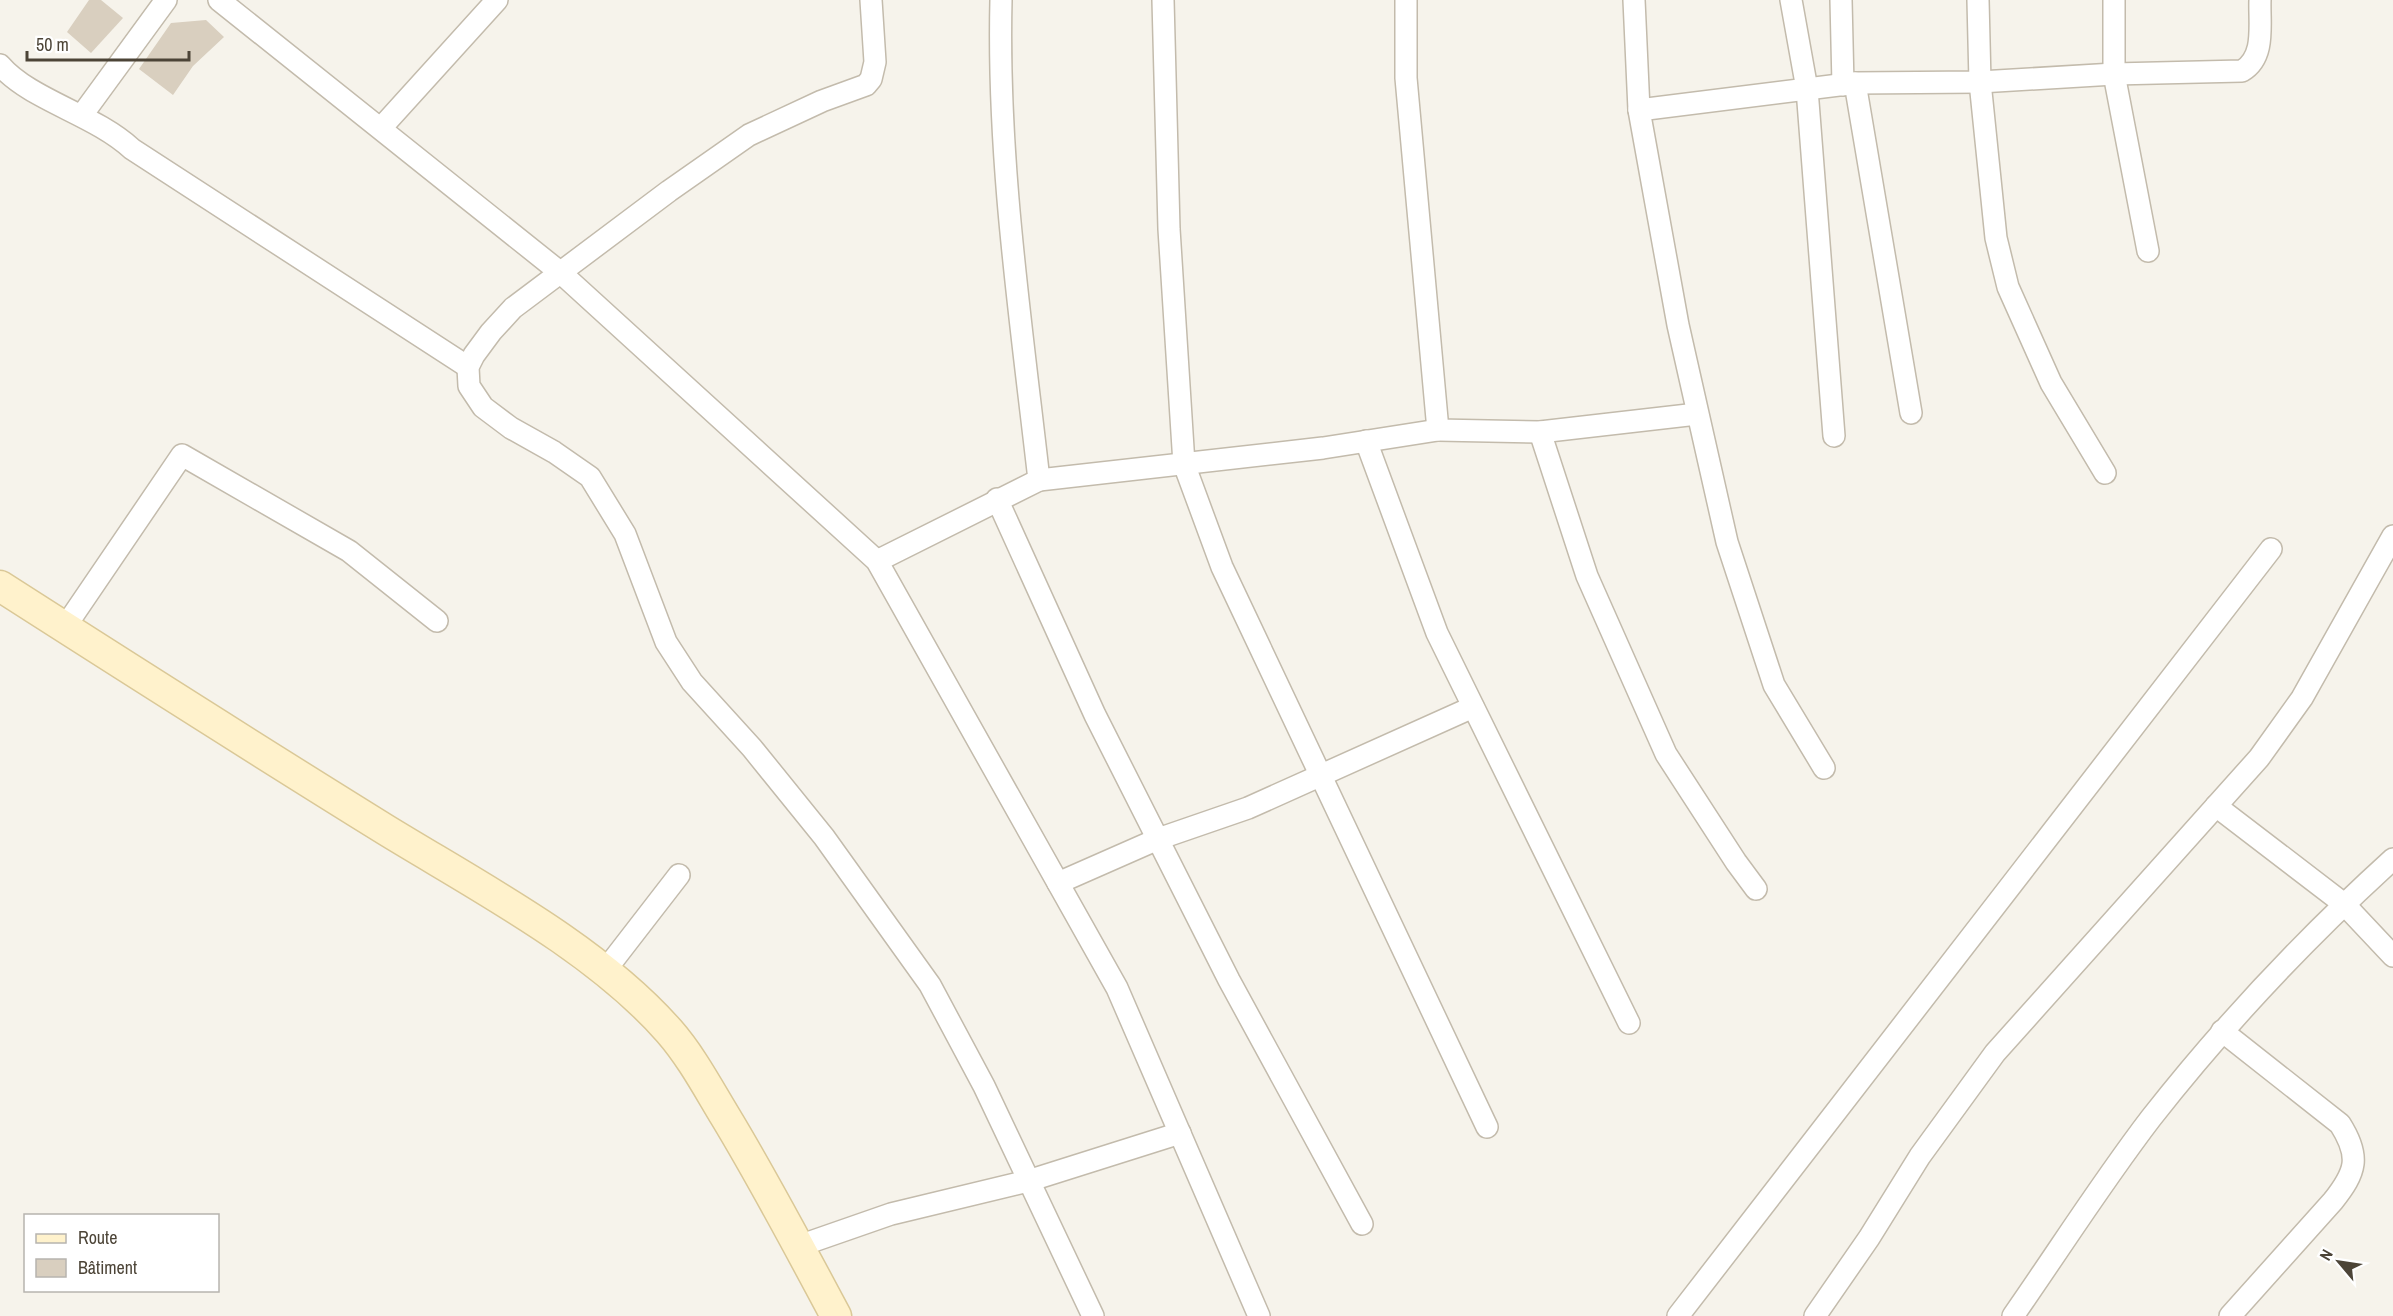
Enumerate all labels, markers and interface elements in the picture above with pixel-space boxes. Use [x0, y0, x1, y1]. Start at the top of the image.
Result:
scale bar [27, 24, 189, 62]
text: 50 m [36, 32, 69, 57]
legend [24, 1214, 219, 1292]
text: Route [78, 1225, 117, 1250]
north arrow [2309, 1232, 2369, 1292]
text: N [2314, 1245, 2338, 1264]
text: Bâtiment [78, 1255, 137, 1280]

